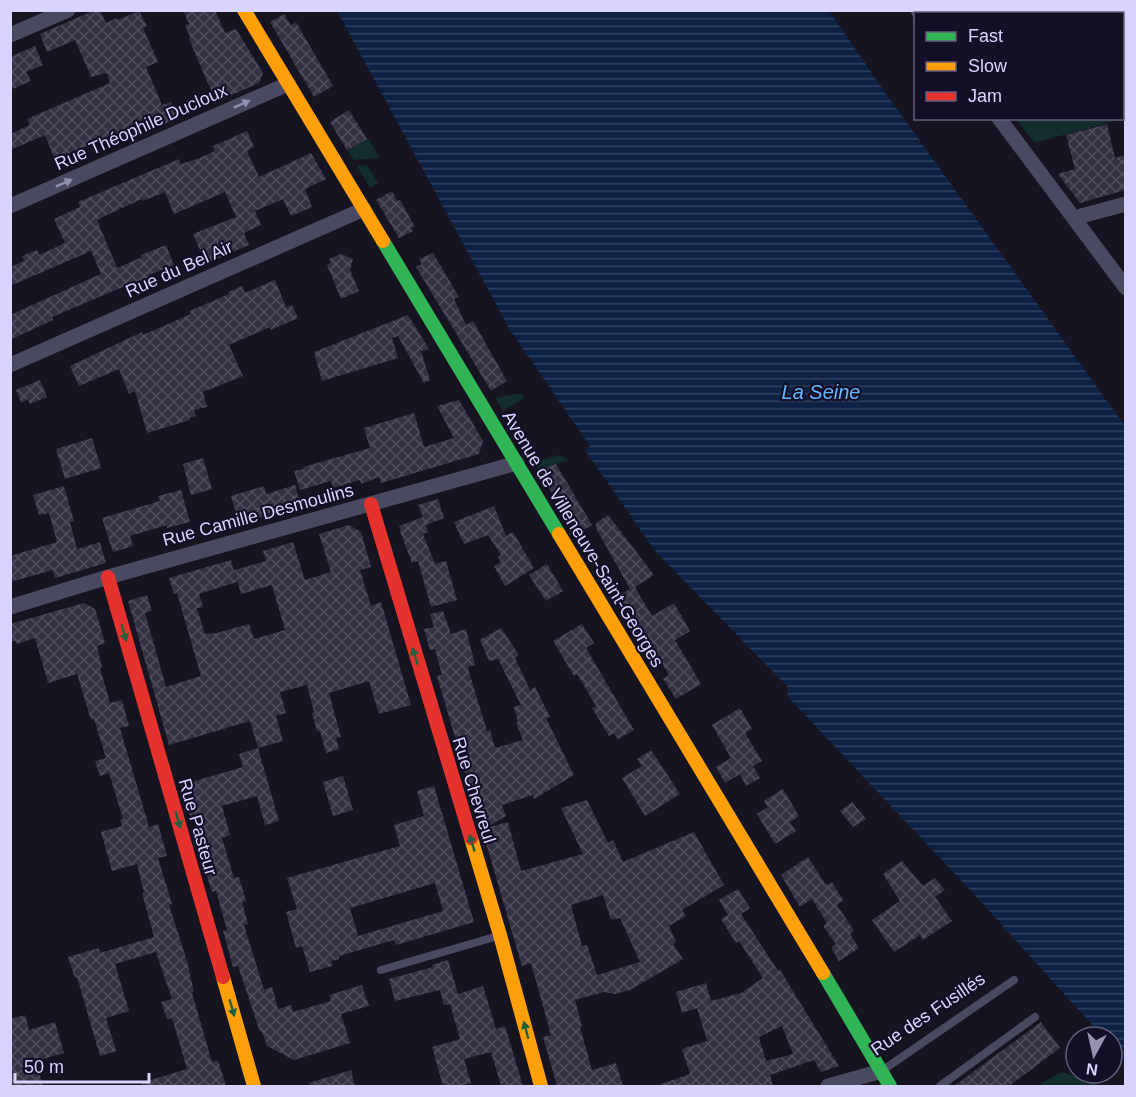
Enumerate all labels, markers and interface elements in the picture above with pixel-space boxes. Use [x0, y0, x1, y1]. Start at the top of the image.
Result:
legend [914, 12, 1124, 120]
text: Fast [968, 26, 1003, 46]
text: Slow [968, 56, 1008, 76]
street label: Rue Théophile Ducloux [52, 80, 230, 174]
text: Jam [968, 86, 1002, 106]
one-way arrow [234, 99, 252, 109]
one-way arrow [55, 178, 73, 187]
street label: Rue du Bel Air [122, 236, 236, 302]
water label: La Seine [782, 381, 860, 403]
street label: Avenue de Villeneuve-Saint-Georges [498, 407, 668, 671]
street label: Rue Camille Desmoulins [160, 480, 356, 550]
one-way arrow [120, 624, 129, 642]
one-way arrow [410, 647, 419, 665]
street label: Rue Chevreul [448, 734, 500, 846]
street label: Rue Pasteur [175, 776, 221, 878]
one-way arrow [174, 811, 183, 829]
one-way arrow [467, 834, 476, 852]
street label: Rue des Fusillés [867, 969, 989, 1059]
one-way arrow [227, 999, 237, 1017]
one-way arrow [520, 1021, 530, 1039]
north arrow [1064, 1025, 1124, 1085]
scale bar [15, 1046, 148, 1084]
text: 50 m [24, 1057, 64, 1077]
text: N [1085, 1060, 1099, 1079]

